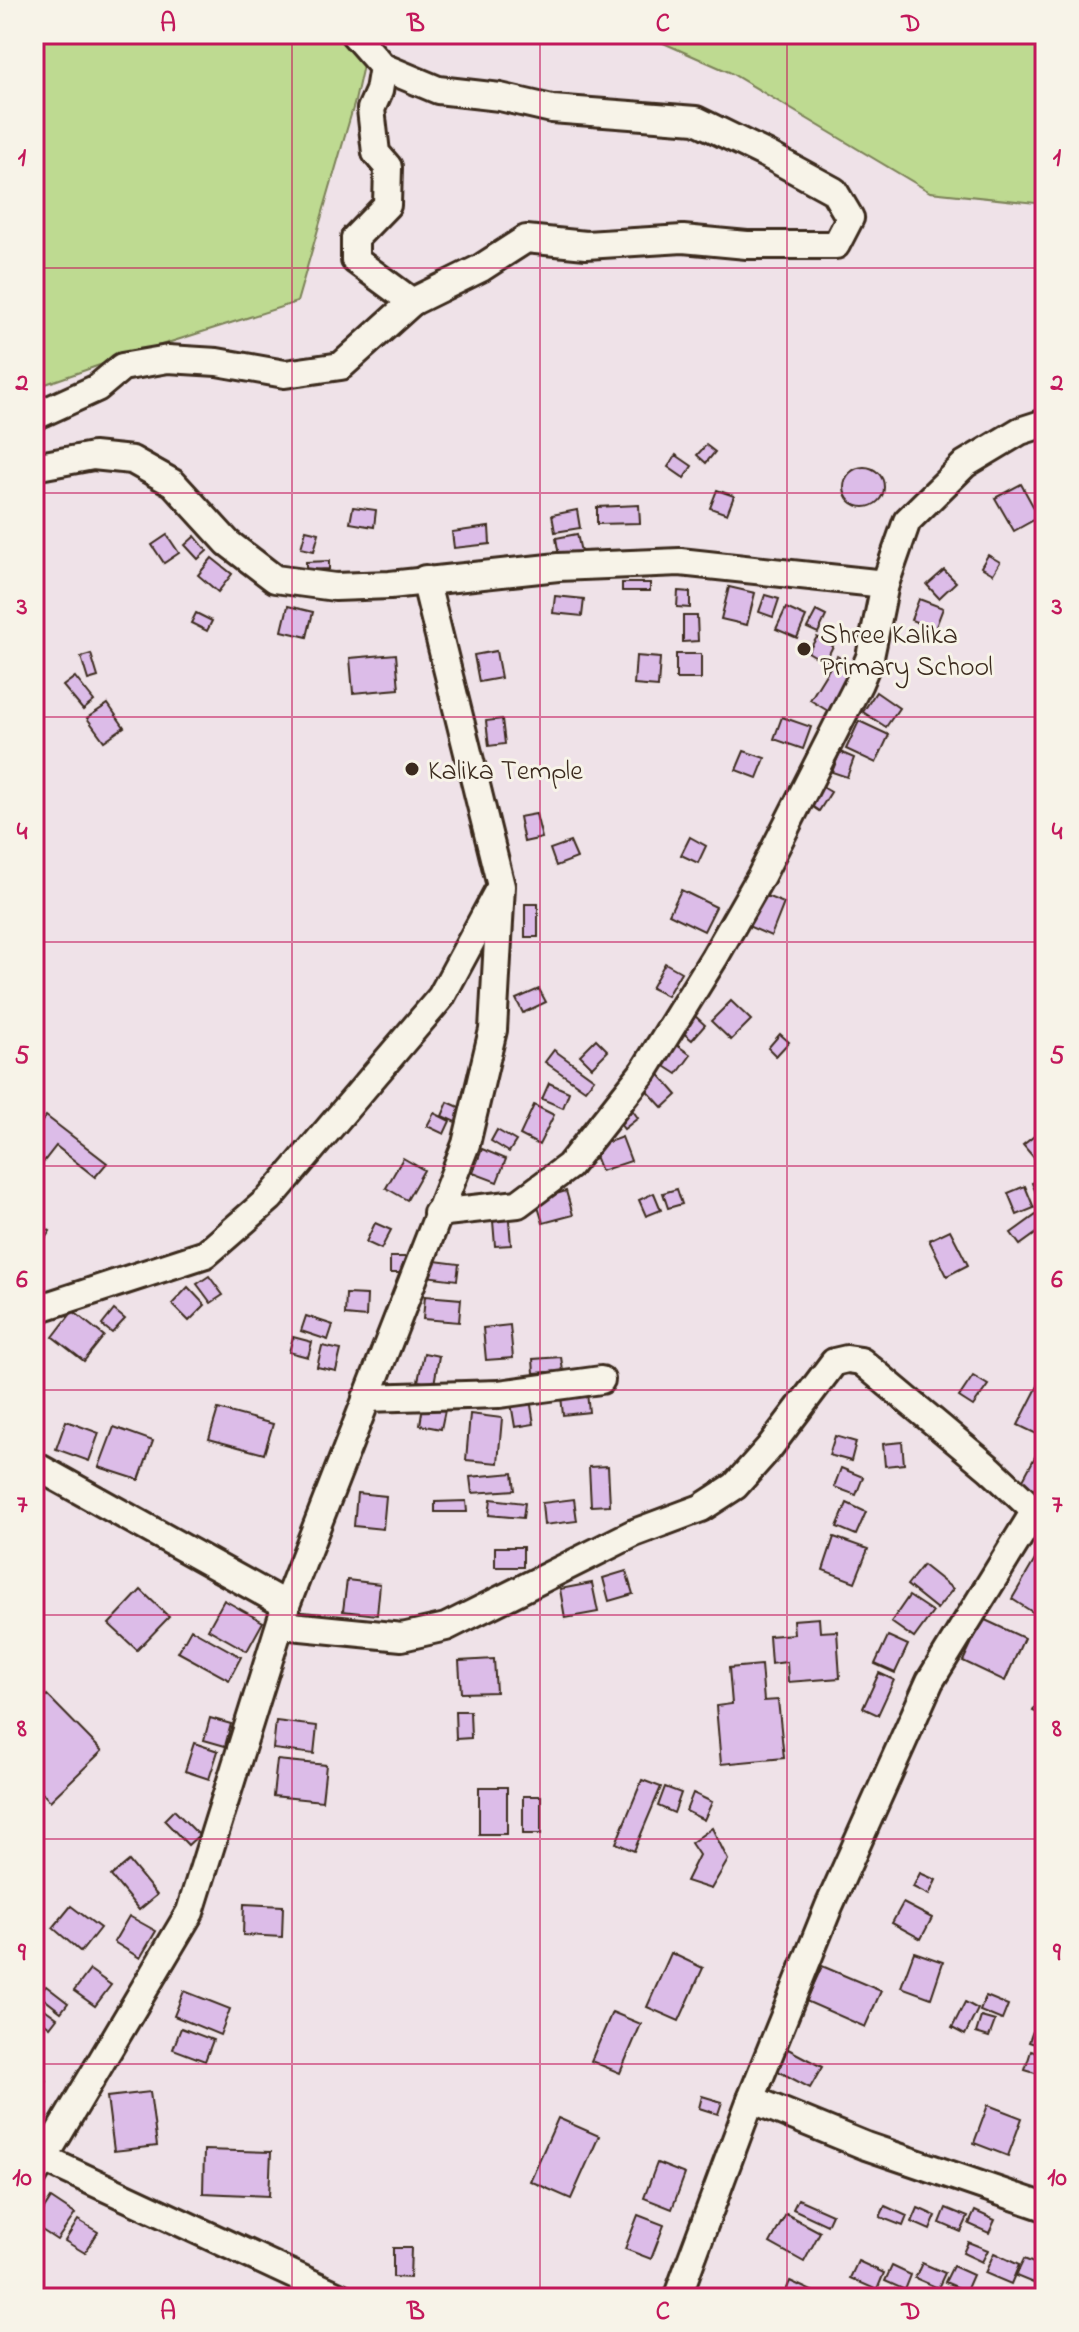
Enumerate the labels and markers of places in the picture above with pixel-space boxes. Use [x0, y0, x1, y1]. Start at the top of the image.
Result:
place label: Shree Kalika Primary School [820, 616, 993, 689]
marker: Shree Kalika Primary School [795, 640, 813, 658]
place label: Kalika Temple [428, 752, 583, 793]
marker: Kalika Temple [403, 760, 421, 778]

